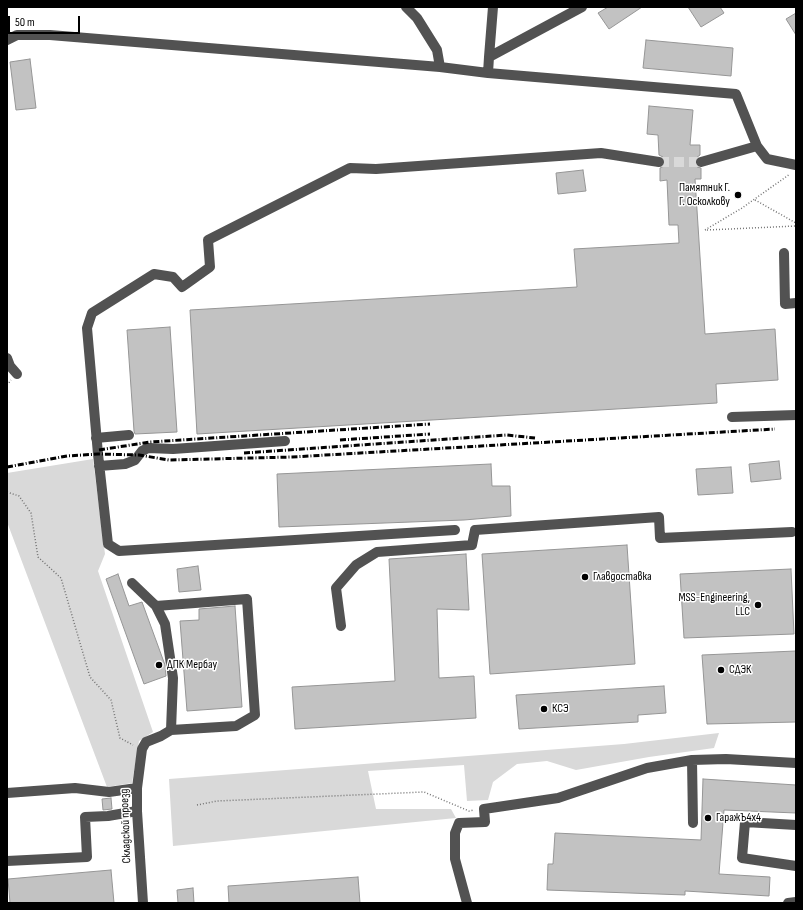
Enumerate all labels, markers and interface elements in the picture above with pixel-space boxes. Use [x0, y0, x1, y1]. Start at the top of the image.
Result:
scale bar [10, 8, 82, 34]
text: 50 m [15, 15, 35, 30]
place label: Памятник Г. Г. Осколкову [679, 181, 730, 209]
marker: Памятник Г. Г. Осколкову [733, 190, 743, 200]
place label: Главдоставка [593, 570, 652, 584]
marker: Главдоставка [580, 572, 590, 582]
place label: MSS-Engineering, LLC [678, 591, 750, 619]
marker: MSS-Engineering, LLC [753, 600, 763, 610]
place label: ДПК Мербау [167, 658, 217, 672]
marker: ДПК Мербау [154, 660, 164, 670]
place label: СДЭК [729, 663, 751, 677]
marker: СДЭК [716, 665, 726, 675]
place label: КСЭ [552, 702, 569, 716]
marker: КСЭ [539, 704, 549, 714]
street label: Складской проезд [118, 788, 134, 864]
place label: ГаражЪ4х4 [716, 811, 761, 825]
marker: ГаражЪ4х4 [703, 813, 713, 823]

